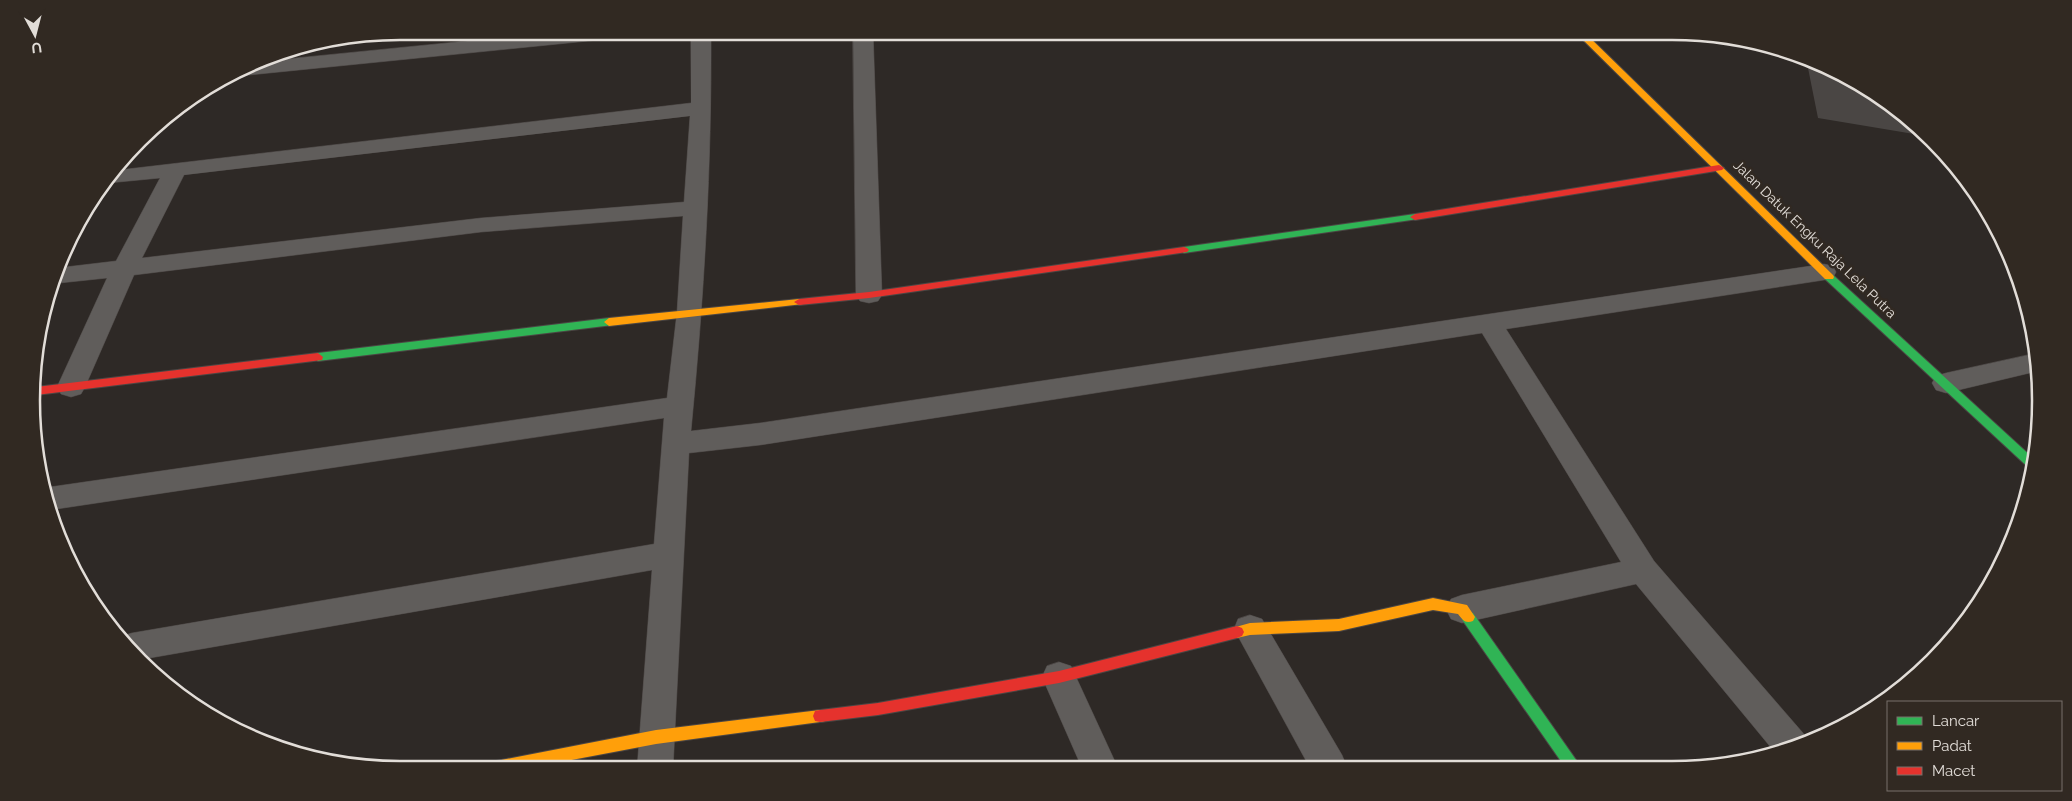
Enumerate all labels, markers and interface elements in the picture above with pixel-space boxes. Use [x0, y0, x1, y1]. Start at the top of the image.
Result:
north arrow [10, 10, 60, 60]
text: U [30, 39, 43, 56]
street label: Jalan Datuk Engku Raja Lela Putra [1730, 157, 1900, 321]
legend [1887, 701, 2062, 791]
text: Lancar [1932, 712, 1980, 730]
text: Padat [1932, 737, 1972, 755]
text: Macet [1932, 762, 1975, 780]

